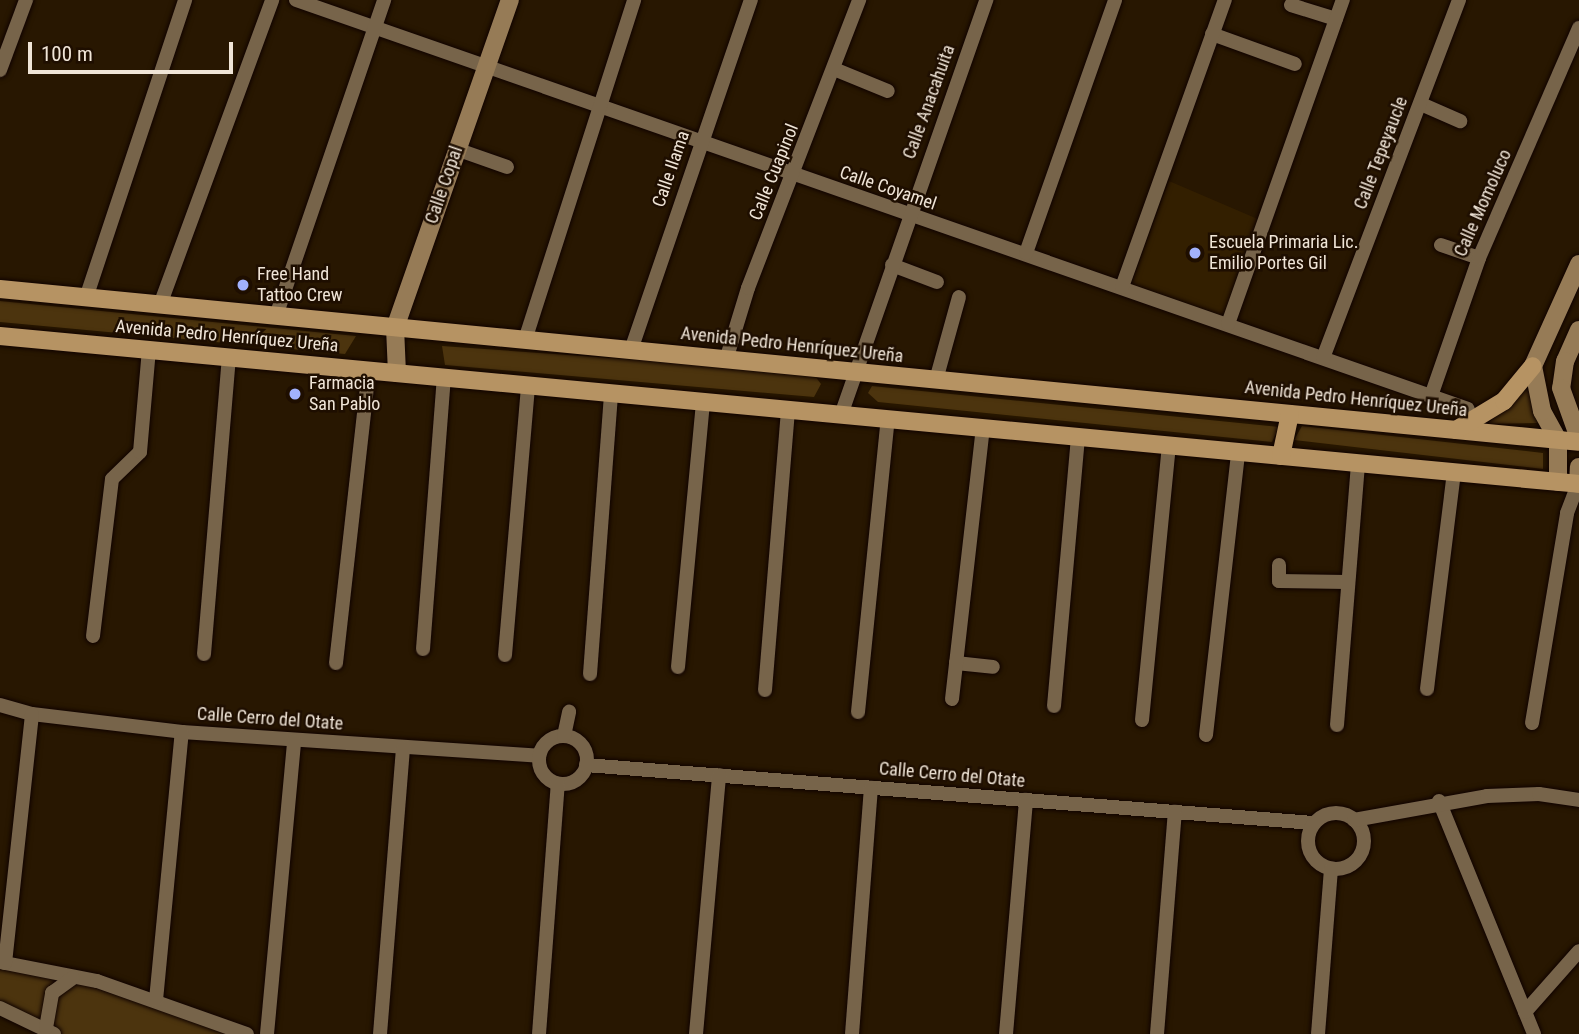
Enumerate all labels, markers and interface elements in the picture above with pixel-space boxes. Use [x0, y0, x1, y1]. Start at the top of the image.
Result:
scale bar [32, 28, 236, 72]
text: 100 m [41, 42, 93, 66]
street label: Calle Anacahuita [898, 42, 960, 162]
street label: Calle Tepeyaucle [1350, 93, 1412, 213]
street label: Calle Cuapinol [745, 121, 803, 223]
street label: Calle Ilama [648, 128, 694, 210]
street label: Calle Copal [421, 143, 467, 227]
street label: Calle Momoluco [1450, 146, 1516, 260]
street label: Calle Coyamel [837, 161, 939, 215]
place label: Escuela Primaria Lic. Emilio Portes Gil [1209, 232, 1358, 274]
marker: Escuela Primaria Lic. Emilio Portes Gil [1187, 245, 1203, 261]
place label: Free Hand Tattoo Crew [257, 264, 342, 306]
marker: Free Hand Tattoo Crew [235, 277, 251, 293]
street label: Avenida Pedro Henríquez Ureña [115, 315, 339, 357]
street label: Avenida Pedro Henríquez Ureña [680, 323, 904, 367]
place label: Farmacia San Pablo [309, 373, 380, 416]
street label: Avenida Pedro Henríquez Ureña [1244, 377, 1468, 421]
marker: Farmacia San Pablo [287, 386, 303, 402]
street label: Calle Cerro del Otate [196, 703, 344, 735]
street label: Calle Cerro del Otate [878, 758, 1026, 792]

